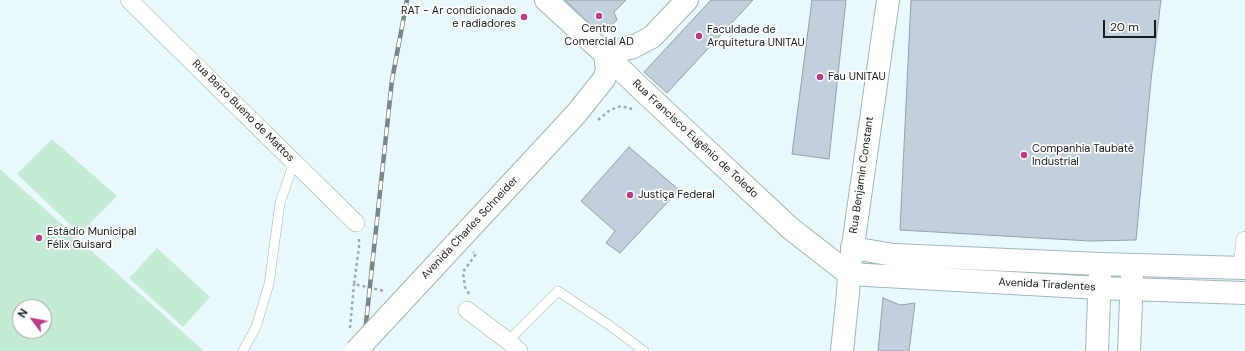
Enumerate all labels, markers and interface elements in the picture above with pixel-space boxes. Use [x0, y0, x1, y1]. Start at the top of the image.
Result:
place label: RAT - Ar condicionado e radiadores [401, 4, 516, 30]
marker: Centro Comercial AD [594, 11, 604, 21]
marker: RAT - Ar condicionado e radiadores [519, 12, 529, 22]
scale bar [1105, 12, 1158, 38]
text: 20 m [1110, 19, 1139, 35]
place label: Centro Comercial AD [564, 22, 634, 48]
place label: Faculdade de Arquitetura UNITAU [707, 23, 805, 49]
marker: Faculdade de Arquitetura UNITAU [694, 31, 704, 41]
street label: Rua Berto Bueno de Mattos [189, 57, 297, 165]
place label: Fau UNITAU [828, 70, 886, 84]
marker: Fau UNITAU [815, 72, 825, 82]
street label: Rua Francisco Eugênio de Toledo [629, 77, 761, 201]
street label: Rua Benjamin Constant [847, 116, 877, 234]
place label: Companhia Taubaté Industrial [1032, 142, 1134, 168]
marker: Companhia Taubaté Industrial [1019, 150, 1029, 160]
street label: Avenida Charles Schneider [419, 174, 521, 282]
place label: Justiça Federal [638, 188, 715, 202]
marker: Justiça Federal [625, 190, 635, 200]
place label: Estádio Municipal Félix Guisard [47, 225, 137, 251]
marker: Estádio Municipal Félix Guisard [34, 233, 44, 243]
street label: Avenida Tiradentes [998, 276, 1096, 294]
north arrow [12, 299, 52, 339]
text: N [15, 306, 31, 320]

